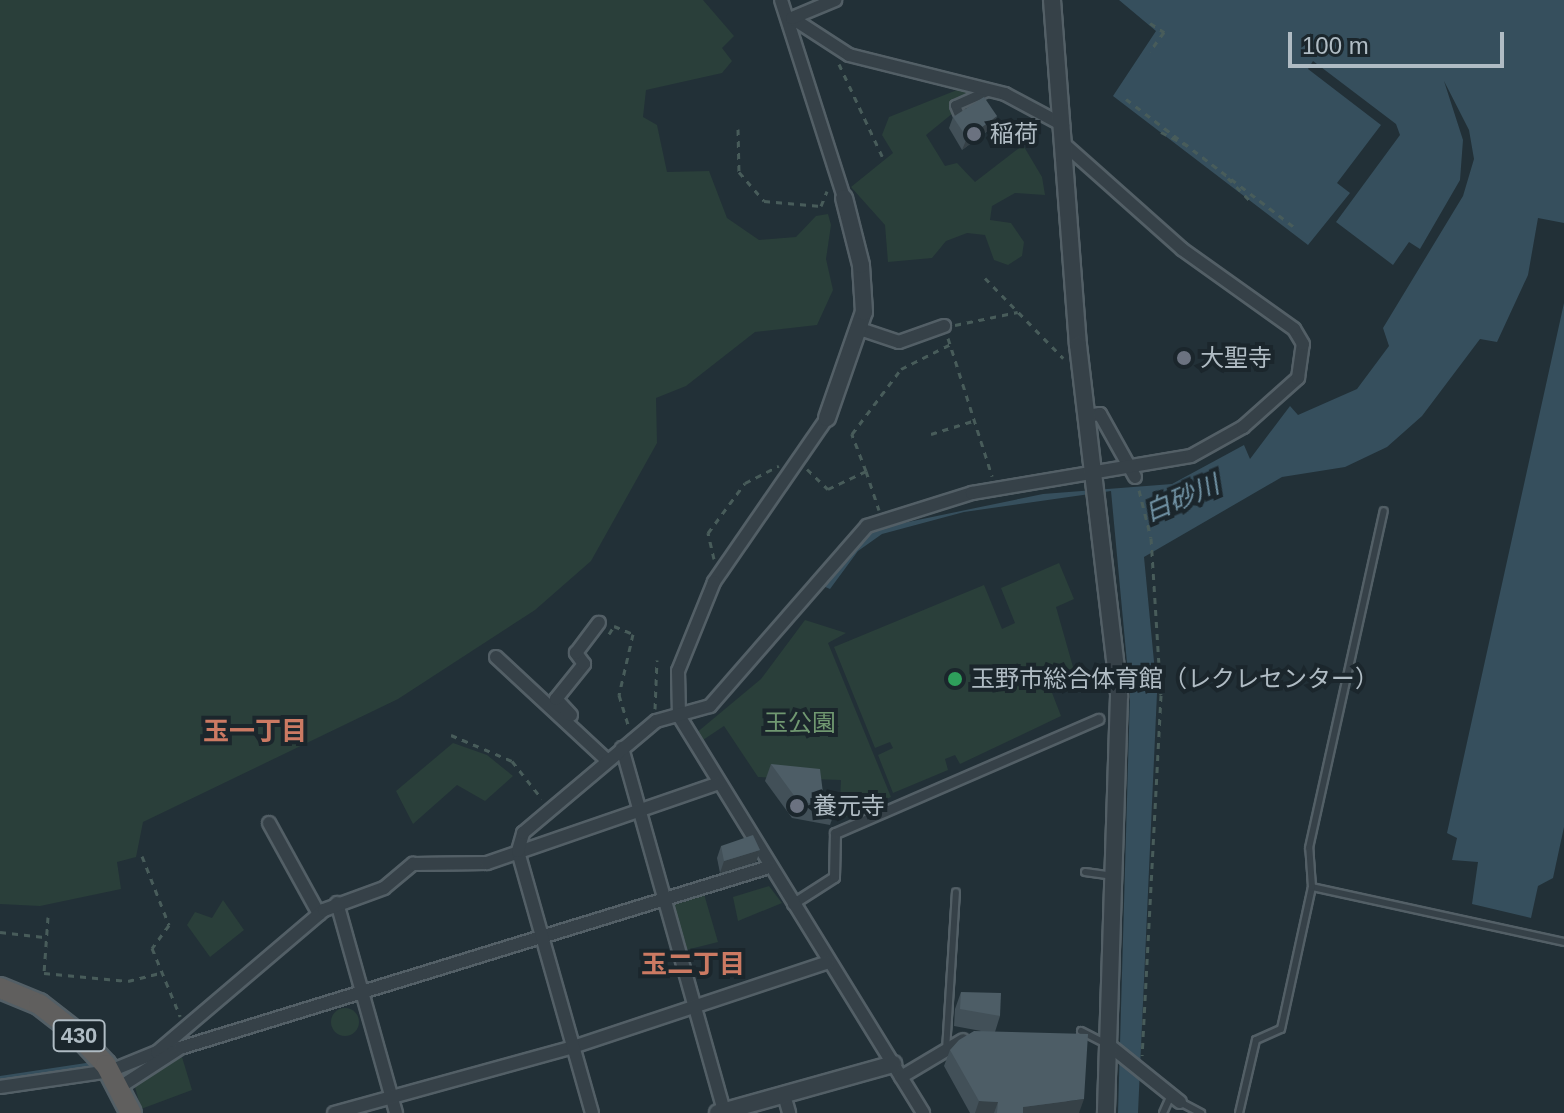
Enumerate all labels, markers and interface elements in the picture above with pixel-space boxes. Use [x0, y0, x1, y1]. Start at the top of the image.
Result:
scale bar [1292, 16, 1508, 66]
text: 100 m [1302, 32, 1369, 59]
place label: 稲荷 [990, 120, 1038, 148]
marker: 稲荷 [965, 125, 983, 143]
place label: 大聖寺 [1200, 344, 1272, 372]
marker: 大聖寺 [1175, 349, 1193, 367]
water label: 白砂川 [1140, 469, 1224, 529]
place label: 玉野市総合体育館（レクレセンター） [971, 665, 1379, 693]
marker: 玉野市総合体育館（レクレセンター） [946, 670, 964, 688]
park label: 玉公園 [764, 709, 836, 737]
district label: 玉一丁目 [203, 716, 307, 748]
place label: 養元寺 [813, 792, 885, 820]
marker: 養元寺 [788, 797, 806, 815]
district label: 玉二丁目 [641, 949, 745, 981]
road number: 430 [51, 1018, 107, 1054]

